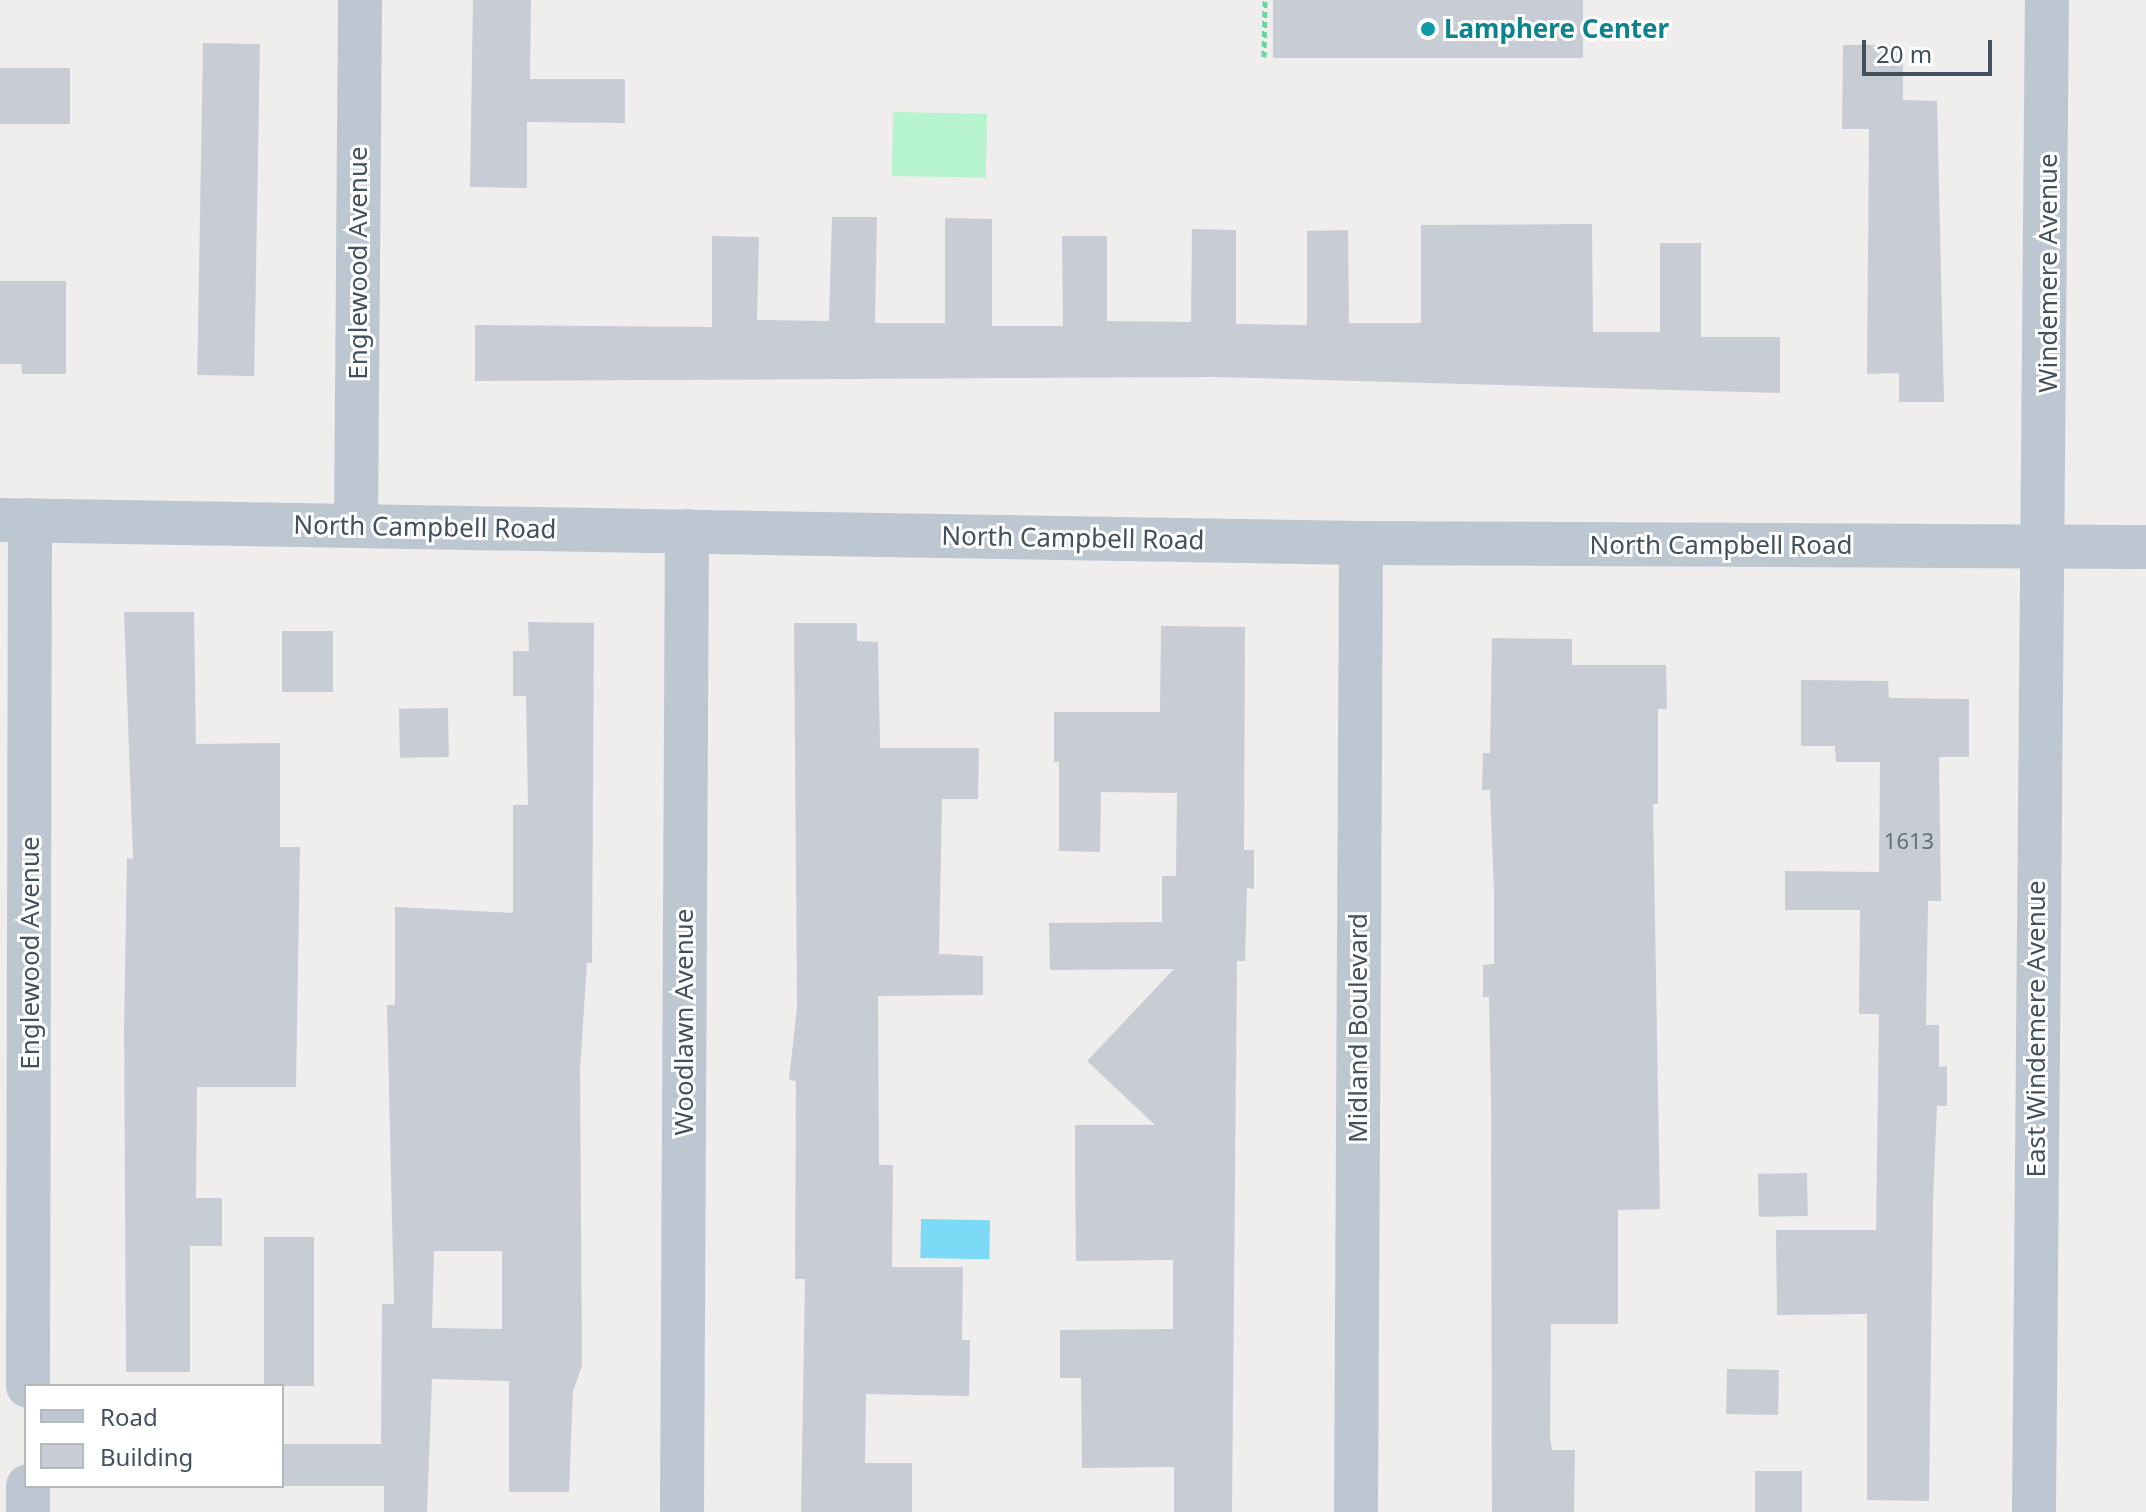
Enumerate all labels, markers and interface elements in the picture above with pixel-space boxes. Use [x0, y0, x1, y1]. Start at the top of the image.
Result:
place label: Lamphere Center [1444, 13, 1669, 45]
marker: Lamphere Center [1419, 20, 1437, 38]
scale bar [1866, 24, 1996, 74]
text: 20 m [1876, 37, 1932, 70]
street label: Englewood Avenue [342, 146, 374, 380]
street label: Windemere Avenue [2032, 153, 2064, 393]
street label: North Campbell Road [293, 509, 557, 545]
street label: North Campbell Road [941, 520, 1205, 556]
street label: North Campbell Road [1589, 529, 1853, 561]
house number: 1613 [1884, 828, 1934, 854]
street label: Englewood Avenue [14, 836, 46, 1070]
street label: East Windemere Avenue [2020, 880, 2052, 1178]
street label: Woodlawn Avenue [668, 909, 700, 1135]
street label: Midland Boulevard [1342, 913, 1374, 1143]
legend [24, 1384, 284, 1488]
text: Road [100, 1400, 158, 1433]
text: Building [100, 1440, 193, 1473]

